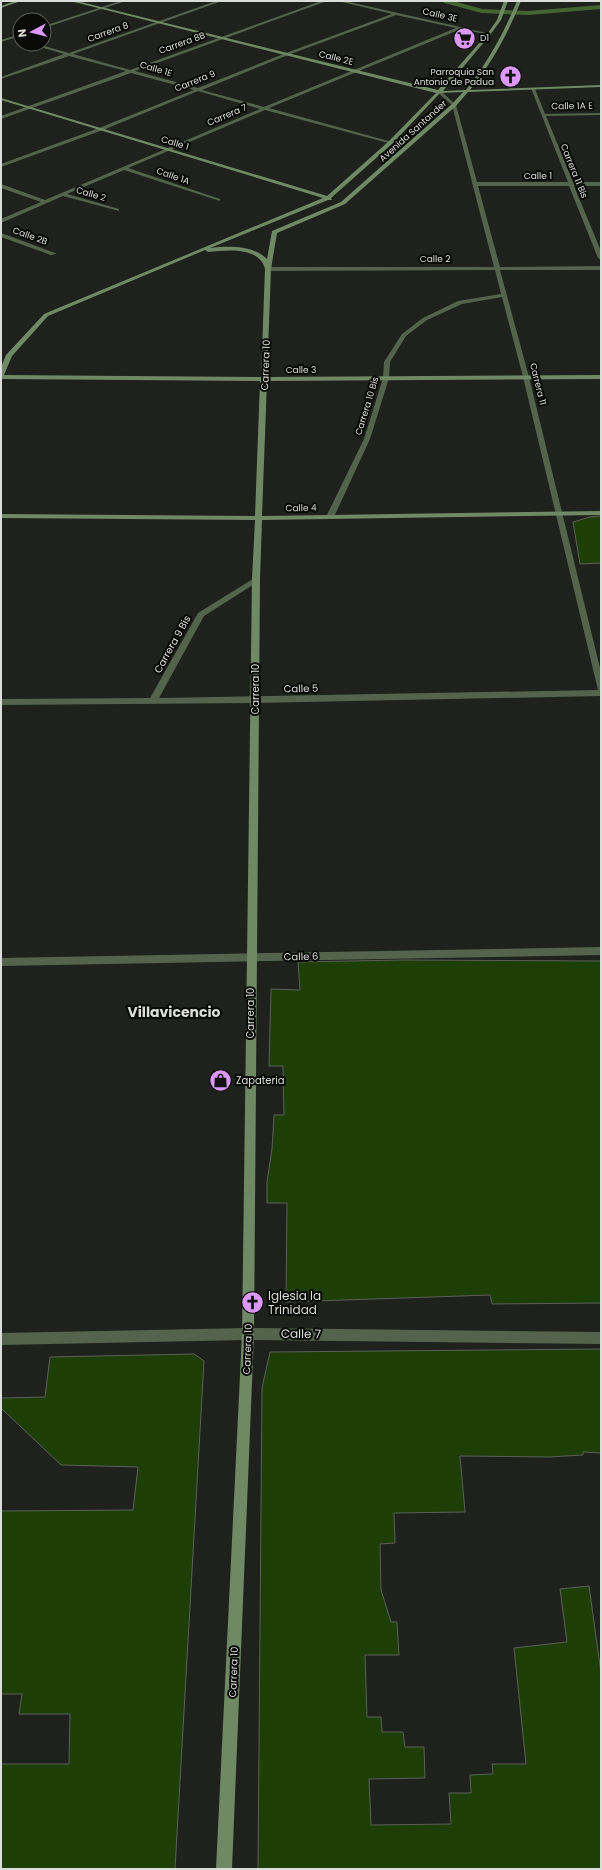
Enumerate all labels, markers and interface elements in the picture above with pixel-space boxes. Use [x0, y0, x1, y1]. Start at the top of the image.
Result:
street label: Calle 3E [421, 5, 459, 25]
north arrow [12, 12, 52, 52]
street label: Carrera 8 [86, 19, 130, 45]
supermarket icon: D1 [451, 25, 477, 51]
text: N [14, 28, 31, 38]
street label: Carrera 8B [157, 29, 207, 57]
place label: D1 [480, 32, 489, 44]
street label: Calle 2E [317, 48, 355, 68]
street label: Calle 1E [139, 59, 174, 79]
church icon: Parroquia San Antonio de Padua [497, 64, 523, 90]
place label: Parroquia San Antonio de Padua [414, 66, 494, 88]
street label: Carrera 9 [173, 67, 217, 95]
street label: Avenida Santander [377, 97, 450, 164]
street label: Calle 1A E [551, 100, 593, 112]
street label: Carrera 7 [205, 101, 249, 129]
street label: Calle 1 [160, 133, 190, 153]
street label: Carrera 11 Bis [558, 142, 590, 200]
street label: Calle 1A [155, 165, 191, 187]
street label: Calle 1 [524, 170, 552, 182]
street label: Calle 2 [75, 184, 107, 204]
street label: Calle 2B [11, 224, 49, 248]
street label: Calle 2 [420, 253, 450, 265]
street label: Carrera 10 [257, 339, 274, 391]
street label: Carrera 11 [527, 362, 549, 406]
street label: Calle 3 [286, 364, 316, 376]
street label: Carrera 10 Bis [352, 375, 382, 437]
street label: Calle 4 [285, 502, 317, 514]
street label: Carrera 9 Bis [150, 613, 195, 676]
street label: Carrera 10 [248, 664, 263, 714]
street label: Calle 5 [284, 681, 318, 696]
street label: Calle 6 [284, 949, 318, 964]
street label: Carrera 10 [243, 988, 258, 1038]
district label: Villavicencio [127, 1002, 221, 1022]
shop icon: Zapateria [208, 1067, 234, 1093]
place label: Zapateria [236, 1073, 284, 1088]
place label: Iglesia la Trinidad [268, 1287, 321, 1318]
church icon: Iglesia la Trinidad [239, 1290, 265, 1316]
street label: Carrera 10 [239, 1323, 256, 1375]
street label: Calle 7 [281, 1325, 322, 1342]
street label: Carrera 10 [225, 1646, 242, 1698]

